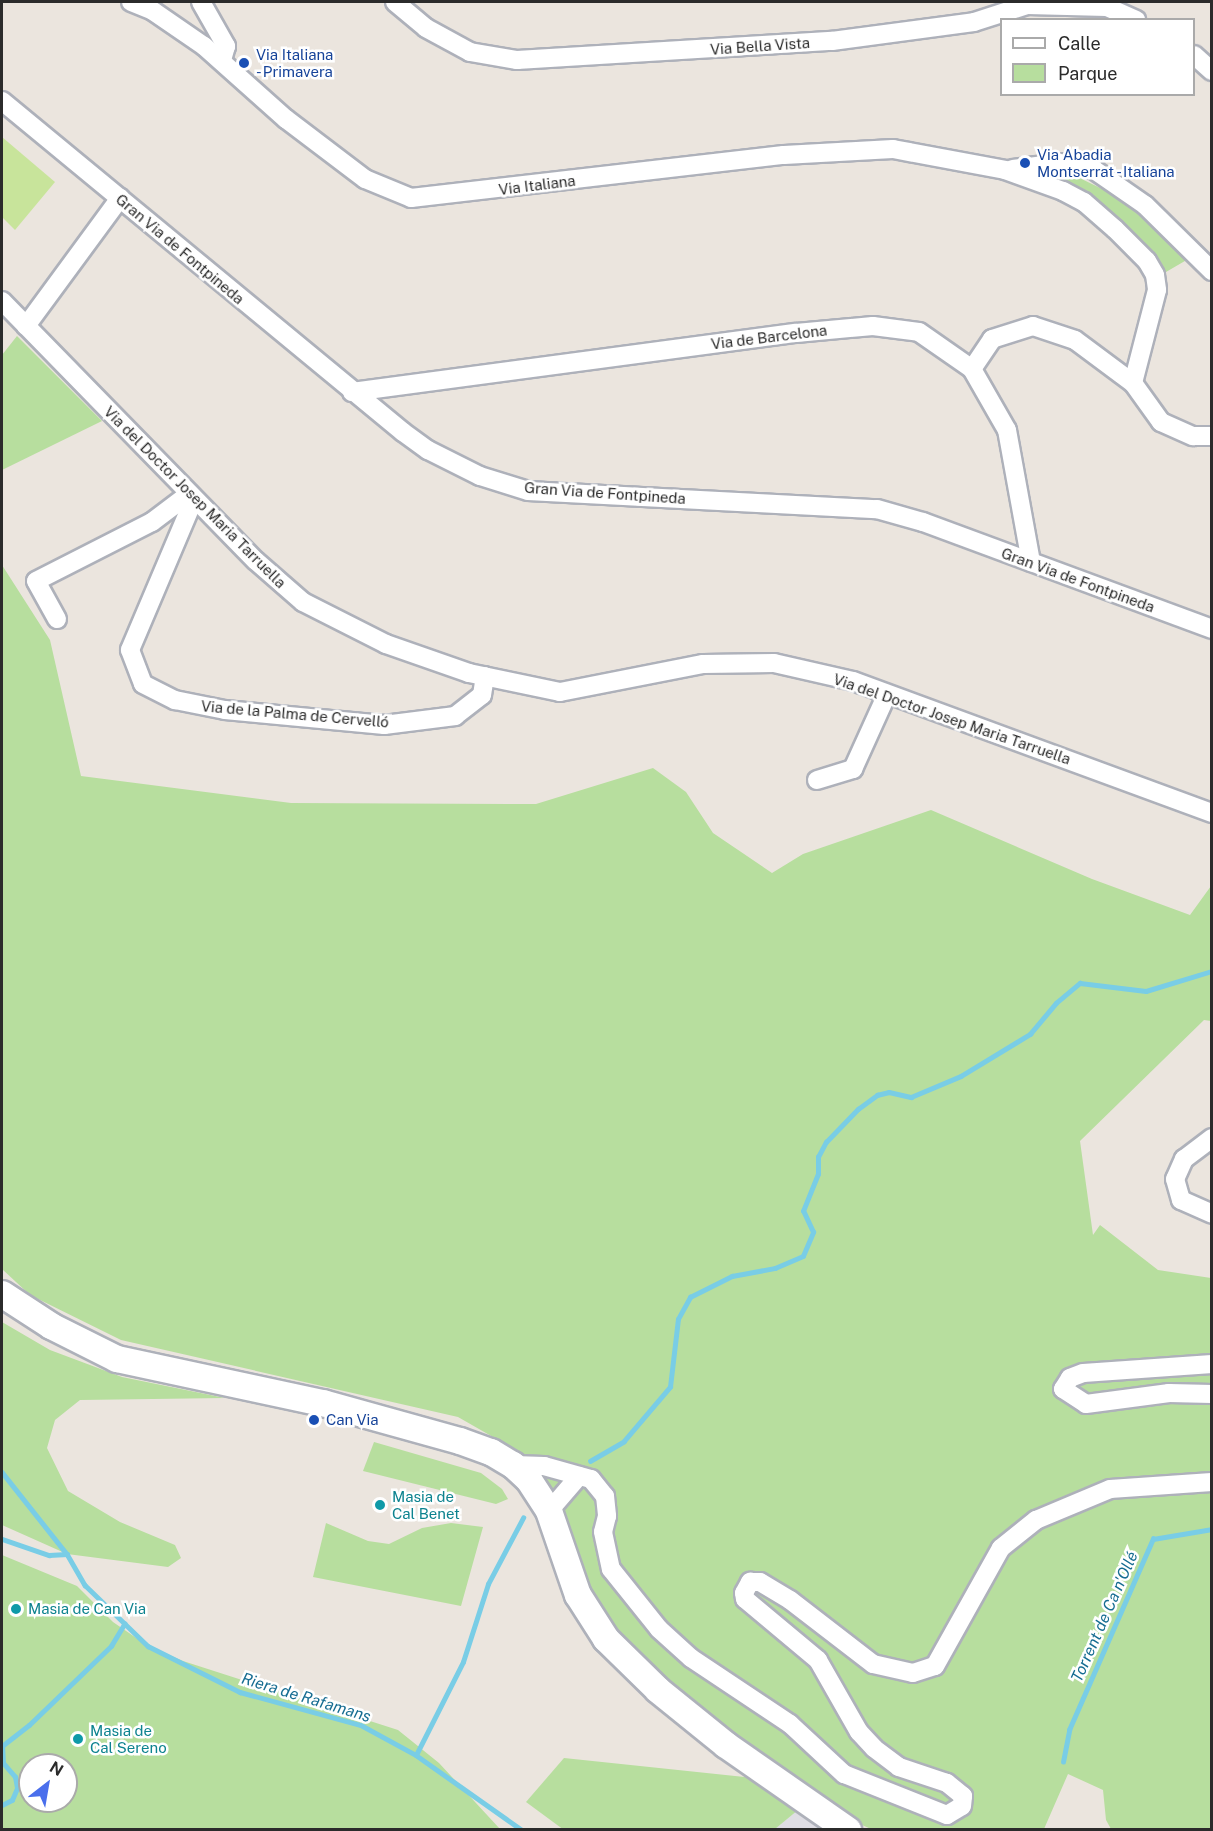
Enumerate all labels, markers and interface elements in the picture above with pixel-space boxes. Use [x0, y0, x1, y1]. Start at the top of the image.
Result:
legend [1000, 18, 1195, 96]
text: Calle [1058, 33, 1101, 54]
street label: Via Bella Vista [709, 34, 811, 58]
place label: Via Italiana - Primavera [256, 45, 335, 80]
marker: Via Italiana - Primavera [237, 56, 251, 70]
text: Parque [1058, 63, 1118, 84]
place label: Via Abadia Montserrat - Italiana [1037, 145, 1179, 180]
marker: Via Abadia Montserrat - Italiana [1018, 156, 1032, 170]
street label: Via Italiana [497, 171, 577, 199]
street label: Gran Via de Fontpineda [112, 190, 248, 308]
street label: Via de Barcelona [710, 321, 828, 353]
street label: Via del Doctor Josep Maria Tarruella [100, 402, 290, 592]
street label: Gran Via de Fontpineda [523, 478, 687, 508]
street label: Gran Via de Fontpineda [999, 544, 1157, 616]
street label: Via del Doctor Josep Maria Tarruella [831, 670, 1073, 768]
street label: Via de la Palma de Cervelló [200, 697, 390, 731]
place label: Can Via [326, 1411, 379, 1429]
marker: Can Via [307, 1413, 321, 1427]
place label: Masia de Cal Benet [392, 1487, 460, 1522]
marker: Masia de Cal Benet [373, 1498, 387, 1512]
water label: Torrent de Ca n'Ollé [1067, 1549, 1143, 1685]
place label: Masia de Can Via [28, 1600, 147, 1618]
marker: Masia de Can Via [9, 1602, 23, 1616]
water label: Riera de Rafamans [239, 1669, 373, 1727]
place label: Masia de Cal Sereno [90, 1721, 167, 1756]
marker: Masia de Cal Sereno [71, 1732, 85, 1746]
north arrow [18, 1753, 78, 1813]
text: N [46, 1757, 67, 1780]

